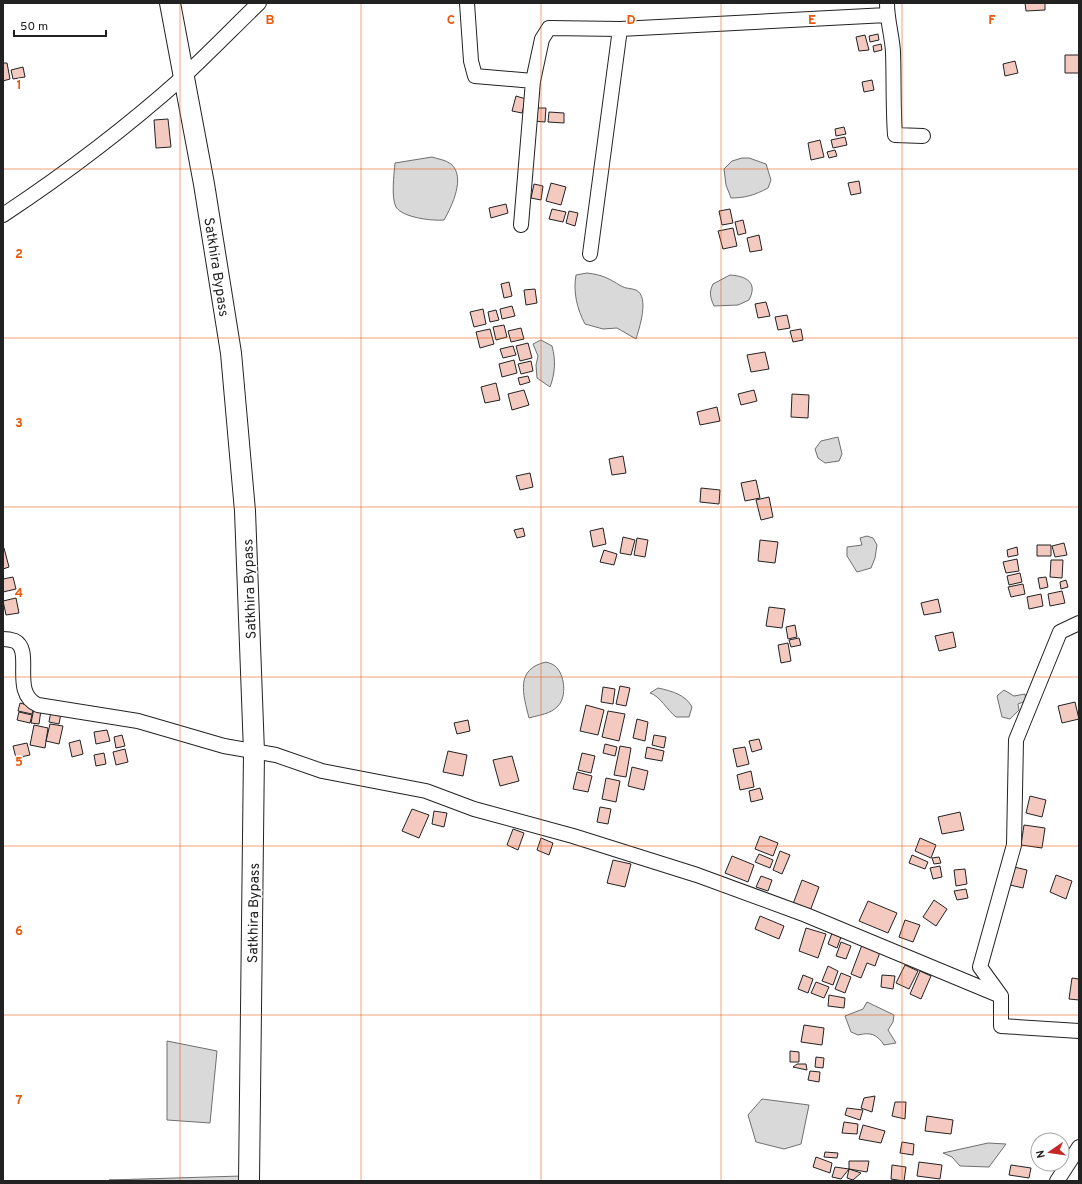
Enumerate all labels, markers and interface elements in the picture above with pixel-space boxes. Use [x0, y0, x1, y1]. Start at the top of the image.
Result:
scale bar [14, 12, 106, 38]
text: B [266, 13, 275, 29]
text: C [447, 13, 455, 29]
text: D [626, 13, 636, 29]
text: E [808, 13, 816, 29]
text: F [988, 13, 996, 29]
text: 50 m [20, 19, 48, 35]
text: 1 [16, 78, 22, 94]
street label: Satkhira Bypass [199, 216, 232, 318]
text: 2 [15, 247, 23, 263]
text: 3 [15, 416, 23, 432]
street label: Satkhira Bypass [240, 539, 261, 639]
text: 4 [15, 586, 23, 602]
text: 5 [15, 755, 23, 771]
street label: Satkhira Bypass [245, 863, 264, 963]
text: 6 [15, 924, 23, 940]
text: 7 [16, 1093, 23, 1109]
north arrow [1030, 1132, 1070, 1172]
text: N [1034, 1149, 1049, 1159]

